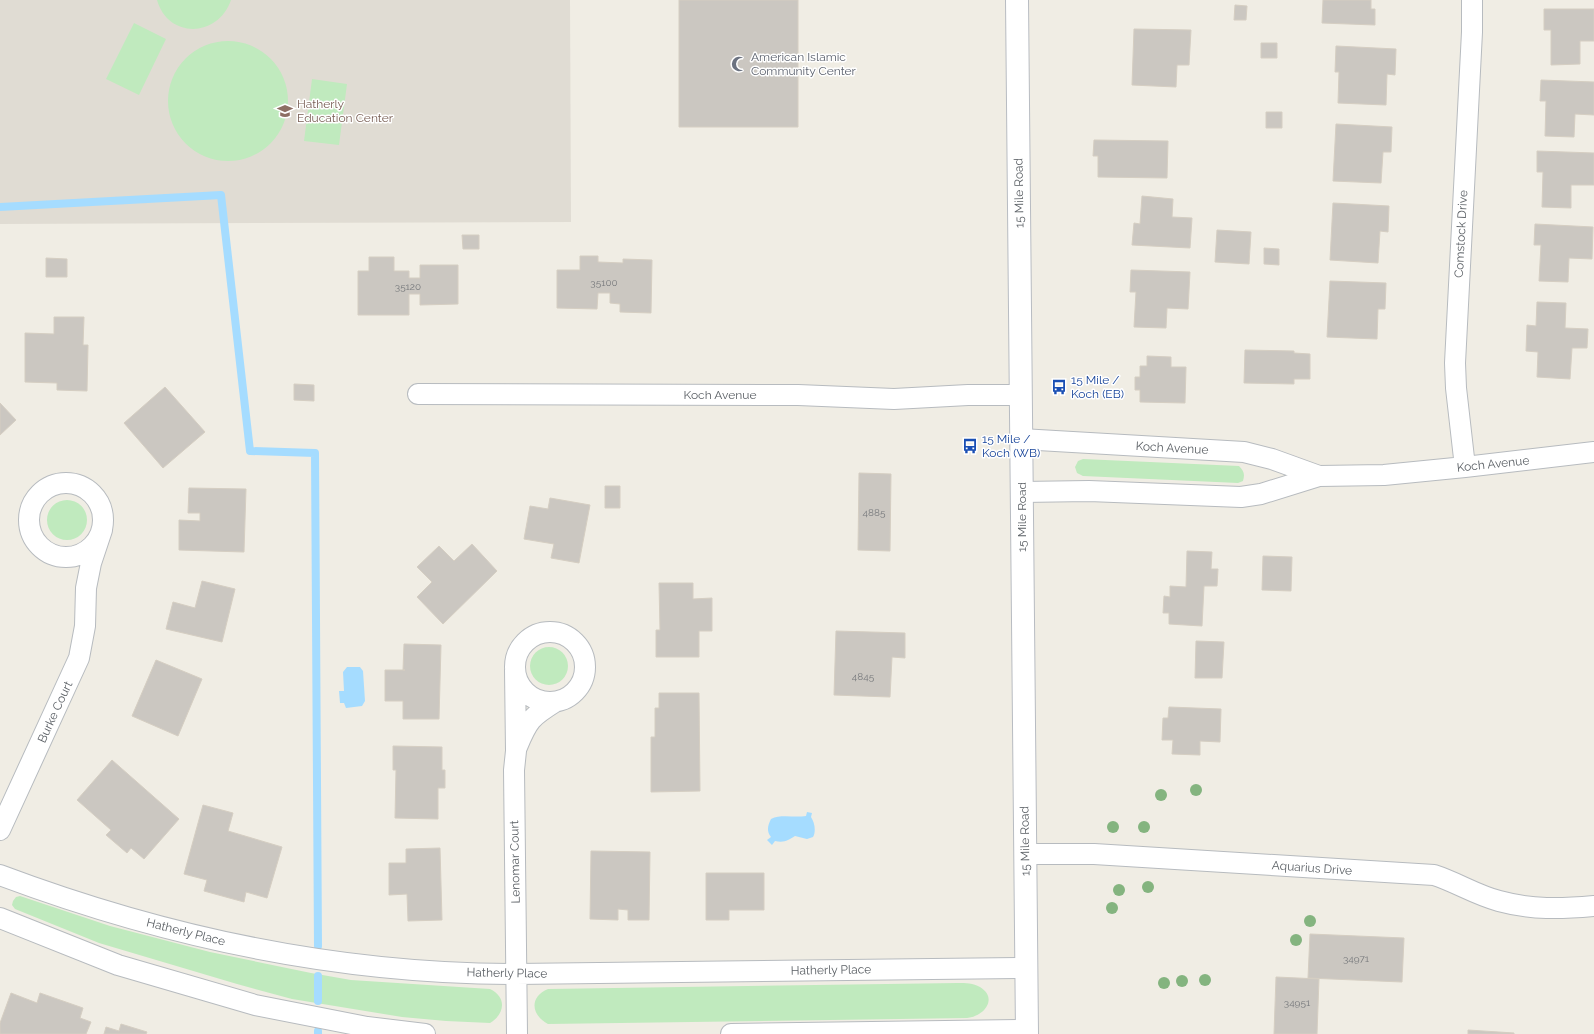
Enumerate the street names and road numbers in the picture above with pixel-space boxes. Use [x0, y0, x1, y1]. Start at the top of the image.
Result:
street label: 15 Mile Road [1011, 158, 1027, 228]
street label: Comstock Drive [1452, 190, 1470, 278]
street label: Koch Avenue [684, 388, 756, 402]
street label: Koch Avenue [1135, 439, 1209, 457]
street label: Koch Avenue [1456, 453, 1530, 475]
street label: 15 Mile Road [1015, 482, 1029, 552]
street label: Burke Court [35, 679, 75, 745]
street label: 15 Mile Road [1017, 806, 1033, 876]
street label: Lenomar Court [507, 820, 523, 904]
street label: Aquarius Drive [1271, 858, 1353, 878]
street label: Hatherly Place [145, 915, 227, 949]
street label: Hatherly Place [791, 962, 871, 978]
street label: Hatherly Place [467, 965, 547, 981]

